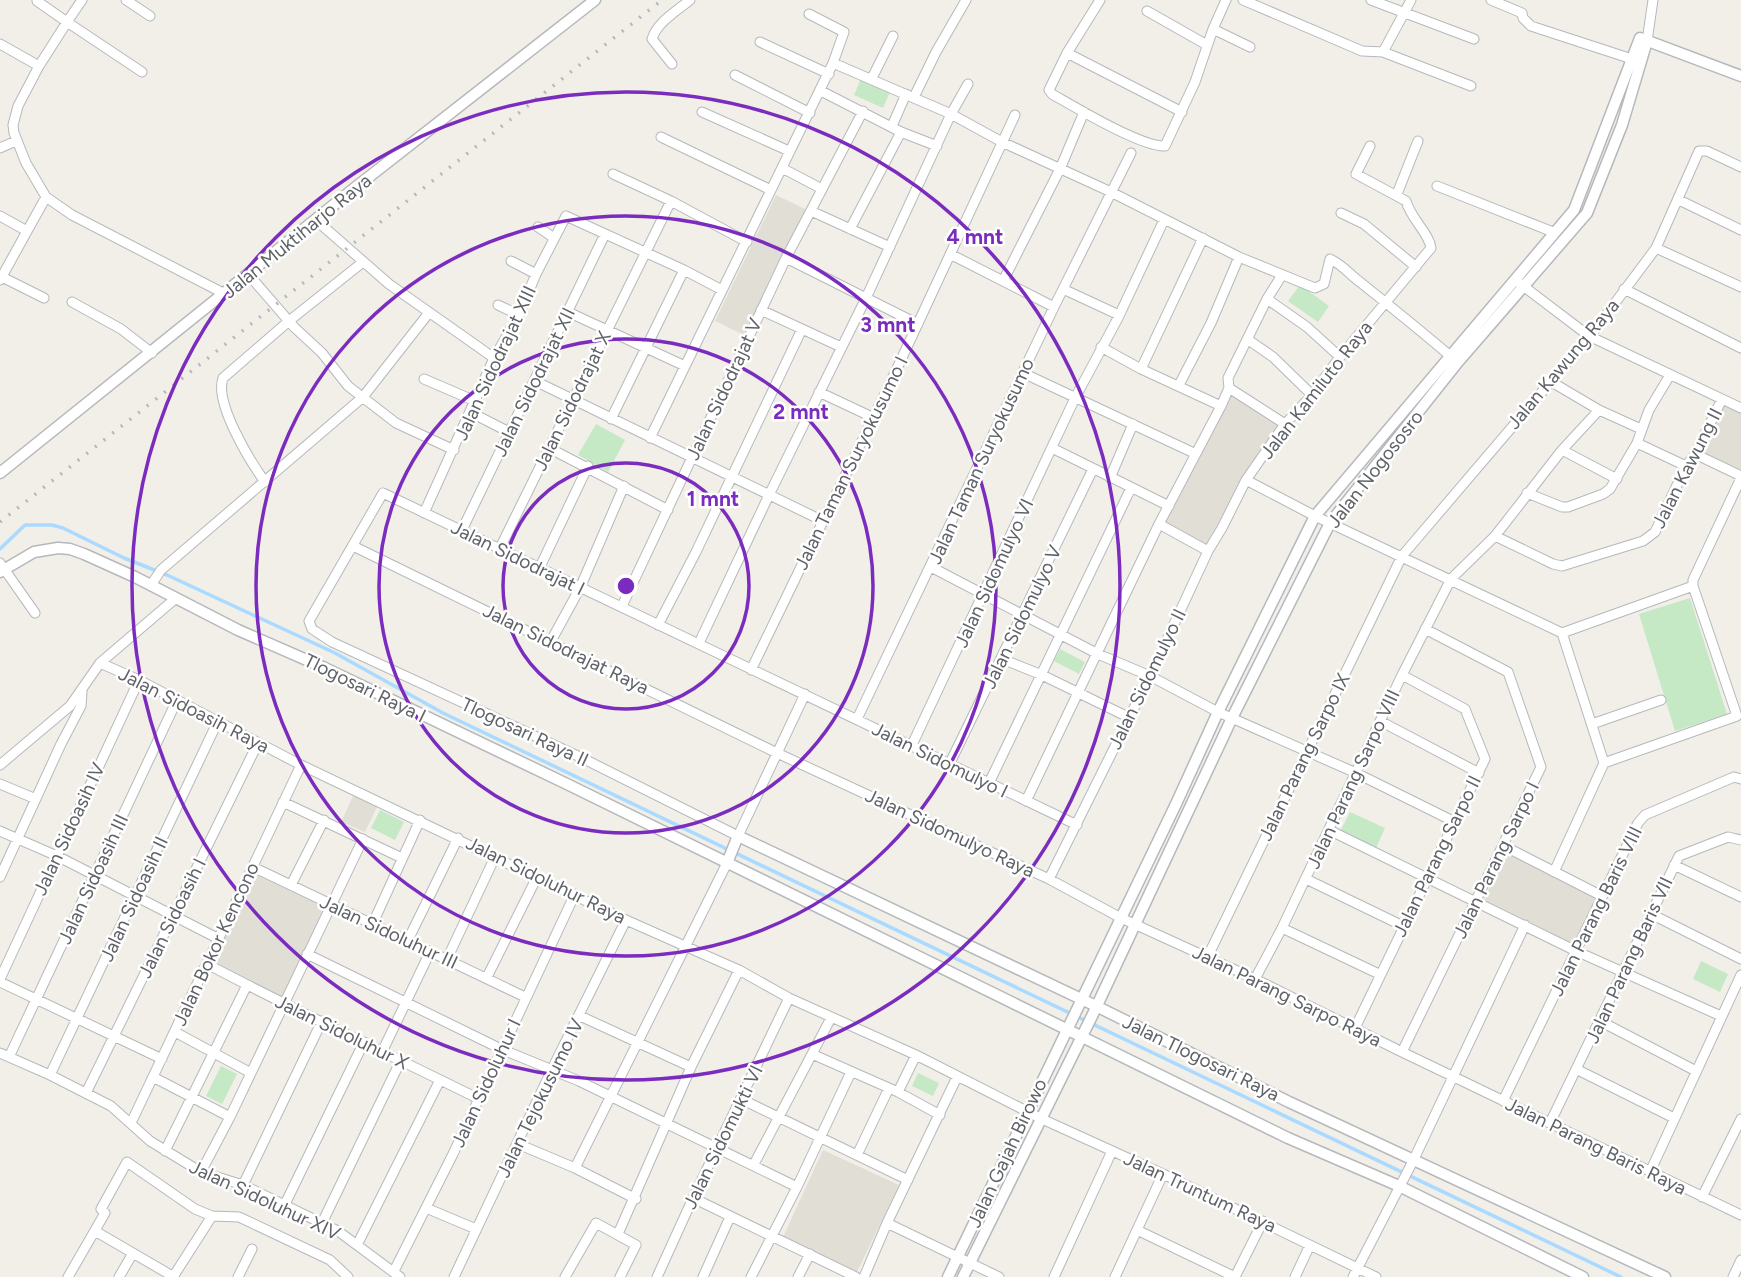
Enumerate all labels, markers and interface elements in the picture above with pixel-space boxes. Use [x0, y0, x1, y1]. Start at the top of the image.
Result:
street label: Jalan Muktiharjo Raya [218, 169, 376, 303]
text: 4 mnt [947, 224, 1003, 249]
street label: Jalan Sidodrajat XIII [449, 282, 541, 444]
street label: Jalan Kawung Raya [1502, 294, 1624, 434]
text: 3 mnt [860, 312, 916, 337]
street label: Jalan Sidodrajat V [681, 314, 767, 464]
street label: Jalan Kamiluto Raya [1255, 316, 1377, 464]
street label: Jalan Sidodrajat XII [528, 327, 616, 475]
street label: Jalan Sidodrajat X [528, 327, 616, 475]
street label: Jalan Taman Suryokusumo I [789, 353, 913, 573]
street label: Jalan Taman Suryokusumo [923, 354, 1039, 568]
text: 2 mnt [773, 399, 829, 424]
street label: Jalan Kawung II [1647, 404, 1727, 532]
street label: Jalan Nogososro [1322, 406, 1428, 532]
text: 1 mnt [687, 486, 739, 511]
street label: Jalan Sidomulyo VI [950, 495, 1038, 651]
street label: Jalan Sidodrajat I [447, 516, 589, 600]
street label: Jalan Sidomulyo V [977, 542, 1067, 692]
centre of rings [614, 574, 638, 598]
street label: Jalan Sidodrajat Raya [479, 599, 653, 699]
street label: Jalan Sidomulyo II [1103, 605, 1191, 753]
street label: Tlogosari Raya I [300, 649, 430, 727]
street label: Jalan Sidoasih Raya [115, 662, 273, 758]
street label: Jalan Parang Sarpo IX [1253, 669, 1355, 844]
street label: Jalan Parang Sarpo VIII [1301, 686, 1405, 872]
street label: Tlogosari Raya II [458, 692, 592, 772]
street label: Jalan Sidomulyo I [868, 717, 1012, 803]
street label: Jalan Sidoasih IV [28, 759, 110, 899]
street label: Jalan Parang Sarpo II [1388, 772, 1486, 940]
street label: Jalan Parang Sarpo I [1448, 778, 1544, 942]
street label: Jalan Sidomulyo Raya [862, 784, 1038, 882]
street label: Jalan Sidoasih III [53, 810, 133, 948]
street label: Jalan Parang Baris VIII [1545, 822, 1647, 1000]
street label: Jalan Sidoluhur Raya [462, 831, 630, 929]
street label: Jalan Sidoasih II [133, 854, 211, 982]
street label: Jalan Sidoasih I [133, 854, 211, 982]
street label: Jalan Bokor Kencono [168, 859, 264, 1029]
street label: Jalan Parang Baris VII [1580, 873, 1678, 1047]
street label: Jalan Sidoluhur III [316, 890, 462, 974]
street label: Jalan Parang Sarpo Raya [1189, 940, 1385, 1052]
street label: Jalan Sidoluhur X [272, 990, 413, 1074]
street label: Jalan Tlogosari Raya [1119, 1010, 1283, 1106]
street label: Jalan Sidoluhur I [446, 1015, 526, 1151]
street label: Jalan Tejokusumo IV [492, 1015, 588, 1181]
street label: Jalan Sidomukti VI [678, 1061, 768, 1213]
street label: Jalan Gajah Birowo [962, 1075, 1052, 1231]
street label: Jalan Parang Baris Raya [1502, 1092, 1690, 1200]
street label: Jalan Truntum Raya [1120, 1147, 1280, 1237]
street label: Jalan Sidoluhur XIV [186, 1155, 344, 1245]

